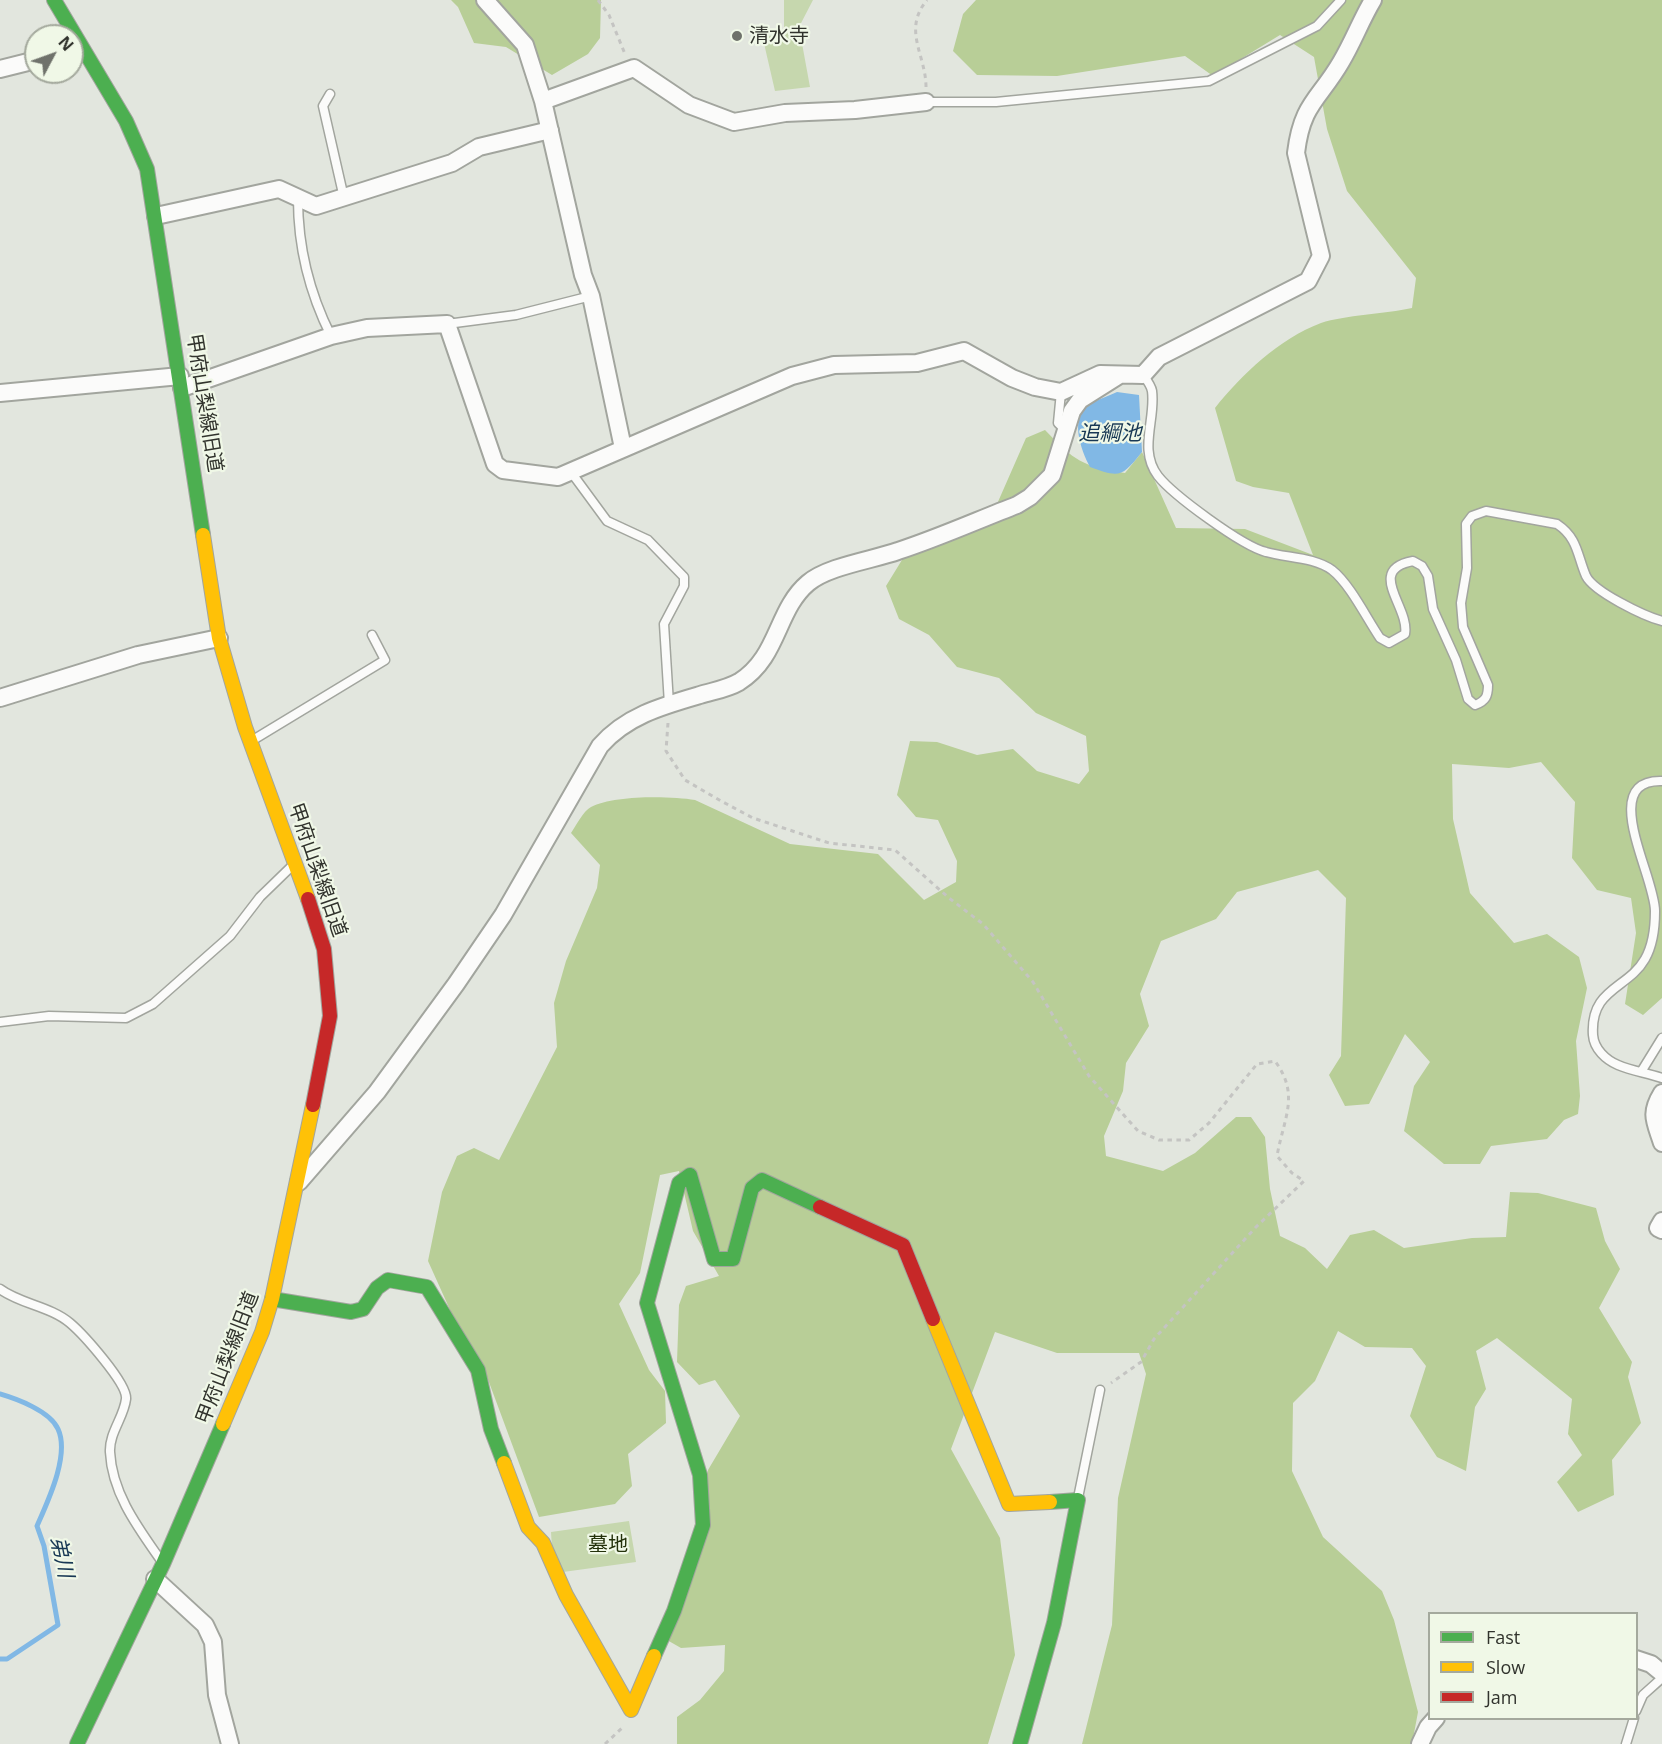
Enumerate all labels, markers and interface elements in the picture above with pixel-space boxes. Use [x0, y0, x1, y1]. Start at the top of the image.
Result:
north arrow [24, 24, 84, 84]
place label: 清水寺 [749, 24, 809, 48]
marker: 清水寺 [730, 29, 744, 43]
text: N [53, 31, 79, 56]
street label: 甲府山梨線旧道 [181, 332, 227, 474]
water label: 追綱池 [1079, 421, 1141, 447]
street label: 甲府山梨線旧道 [283, 800, 351, 940]
street label: 甲府山梨線旧道 [192, 1288, 264, 1428]
park label: 墓地 [588, 1533, 628, 1557]
water label: 弟川 [44, 1534, 78, 1580]
legend [1428, 1612, 1638, 1720]
text: Fast [1486, 1625, 1520, 1649]
text: Slow [1486, 1655, 1525, 1679]
text: Jam [1486, 1685, 1518, 1709]

